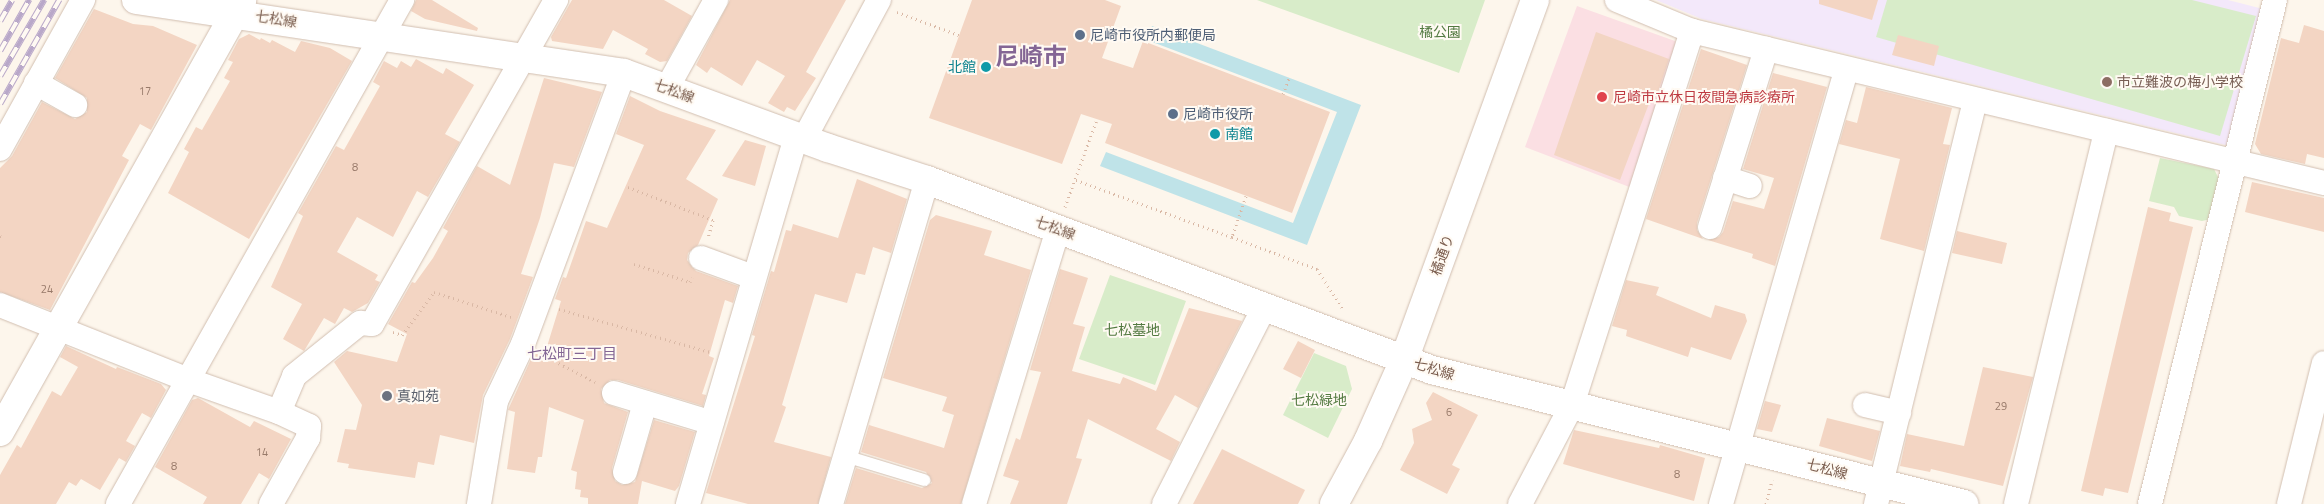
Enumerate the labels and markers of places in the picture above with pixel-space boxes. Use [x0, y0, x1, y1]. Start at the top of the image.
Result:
place label: 尼崎市役所内郵便局 [1090, 27, 1216, 43]
marker: 尼崎市役所内郵便局 [1074, 29, 1086, 41]
place label: 北館 [948, 59, 976, 75]
marker: 北館 [980, 61, 992, 73]
place label: 市立難波の梅小学校 [2117, 74, 2243, 90]
marker: 市立難波の梅小学校 [2101, 76, 2113, 88]
place label: 尼崎市立休日夜間急病診療所 [1613, 89, 1795, 105]
marker: 尼崎市立休日夜間急病診療所 [1595, 90, 1609, 104]
place label: 尼崎市役所 [1183, 106, 1253, 122]
marker: 尼崎市役所 [1167, 108, 1179, 120]
place label: 南館 [1225, 126, 1253, 142]
marker: 南館 [1209, 128, 1221, 140]
place label: 真如苑 [397, 388, 439, 404]
marker: 真如苑 [381, 390, 393, 402]

